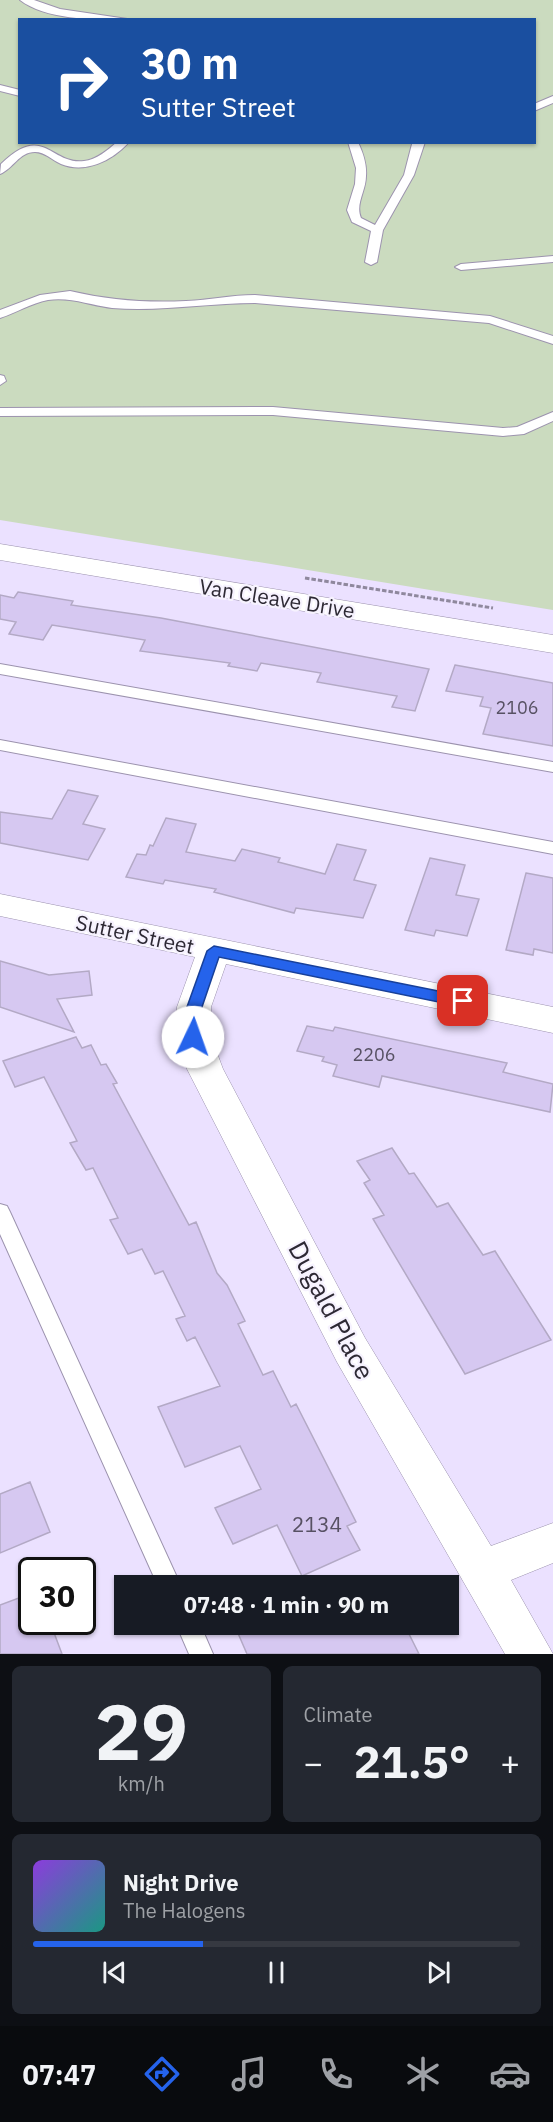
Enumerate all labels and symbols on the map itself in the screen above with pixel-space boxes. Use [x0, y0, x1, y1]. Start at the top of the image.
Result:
street label: Van Cleave Drive [197, 572, 357, 624]
house number: 2106 [495, 696, 539, 719]
street label: Sutter Street [73, 908, 197, 960]
pin [437, 975, 488, 1026]
position arrow [161, 1005, 225, 1069]
house number: 2206 [352, 1043, 396, 1066]
street label: Dugald Place [281, 1235, 383, 1385]
house number: 2134 [292, 1510, 342, 1538]
speed limit sign: 30 [18, 1557, 96, 1635]

